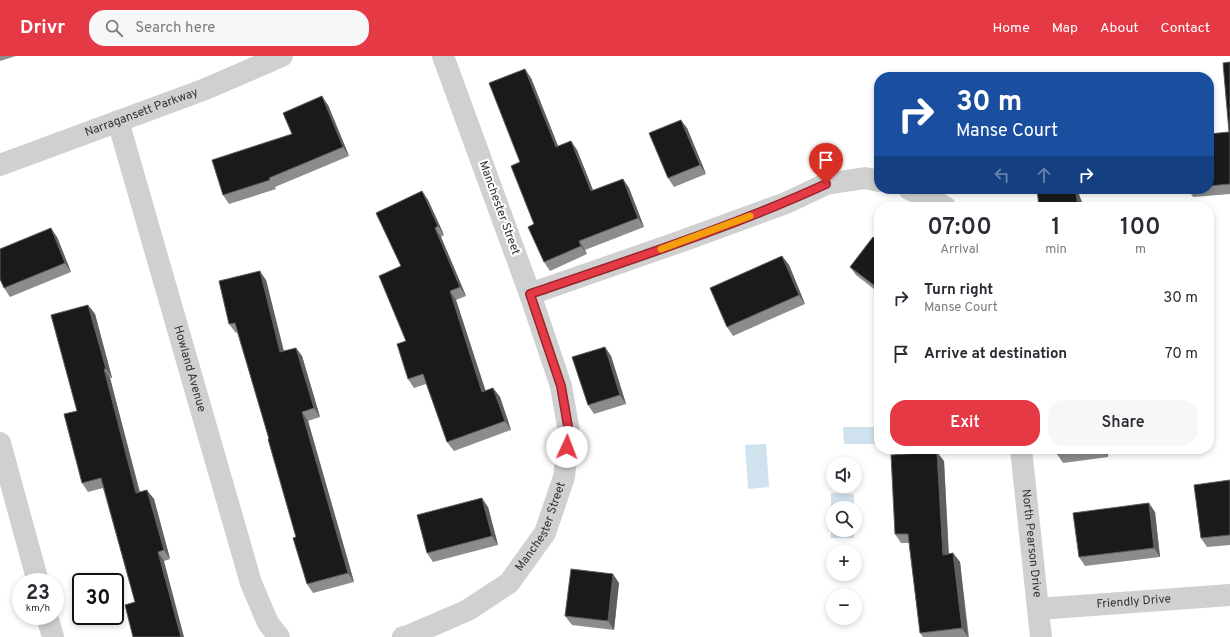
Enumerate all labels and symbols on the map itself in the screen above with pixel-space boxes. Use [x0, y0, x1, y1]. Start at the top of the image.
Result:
street label: Narragansett Parkway [83, 84, 200, 141]
pin [809, 143, 843, 184]
street label: Manchester Street [475, 159, 523, 257]
street label: Howland Avenue [169, 324, 209, 414]
position arrow [546, 426, 588, 468]
street label: Manchester Street [512, 480, 570, 575]
street label: North Pearson Drive [1017, 488, 1045, 599]
speed limit sign: 30 [72, 573, 124, 625]
street label: Friendly Drive [1096, 591, 1172, 613]

